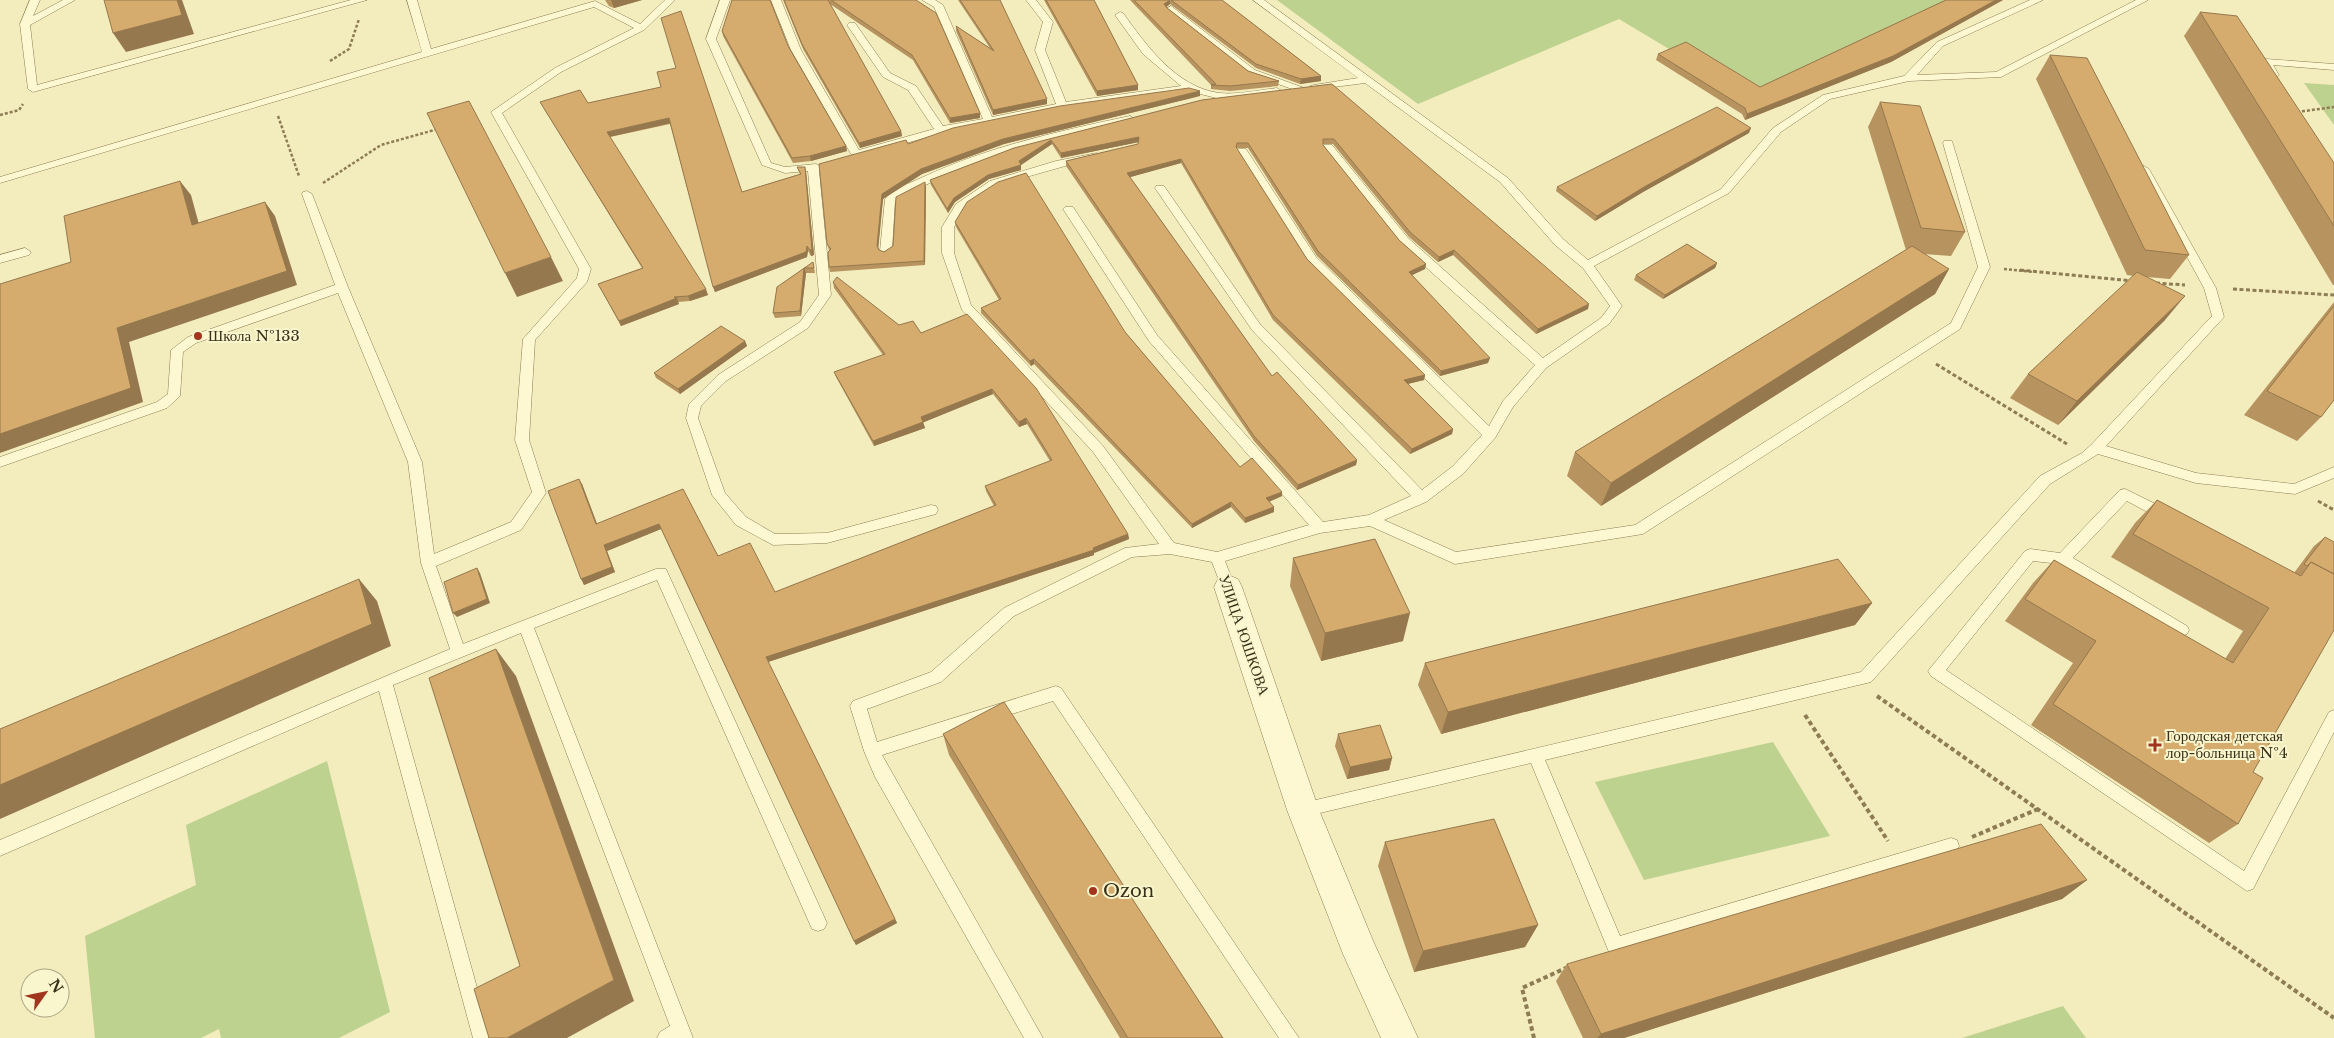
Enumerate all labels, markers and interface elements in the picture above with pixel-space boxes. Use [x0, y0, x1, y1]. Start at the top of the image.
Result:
place label: Школа №133 [208, 326, 300, 345]
marker: Школа №133 [192, 330, 204, 342]
street label: УЛИЦА ЮШКОВА [1215, 572, 1274, 698]
place label: Городская детская лор-больница №4 [2166, 726, 2288, 762]
marker: Городская детская лор-больница №4 [2148, 738, 2162, 752]
place label: Ozon [1103, 880, 1154, 902]
marker: Ozon [1087, 885, 1099, 897]
north arrow [20, 968, 70, 1018]
text: N [45, 975, 67, 996]

